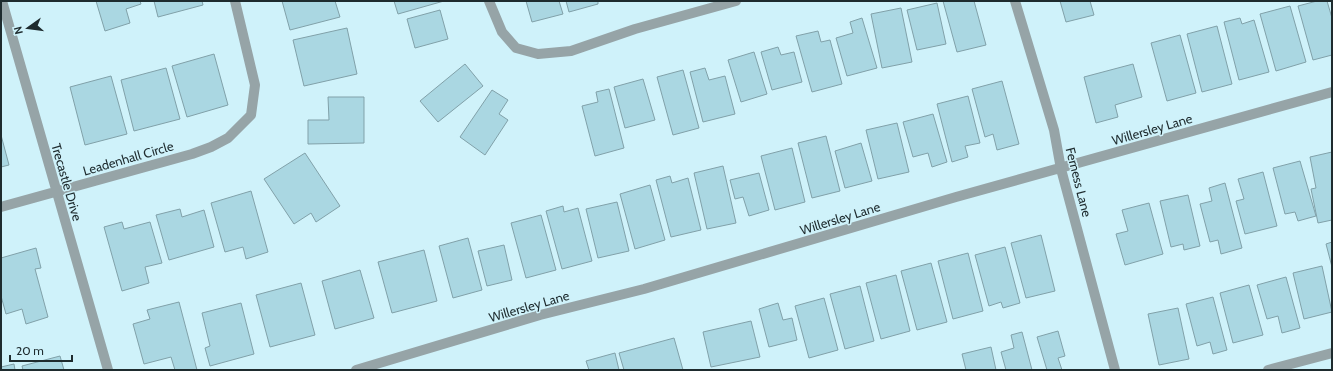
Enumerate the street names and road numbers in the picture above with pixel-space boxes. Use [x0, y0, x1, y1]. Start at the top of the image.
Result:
street label: Willersley Lane [1110, 110, 1194, 148]
street label: Leadenhall Circle [81, 137, 175, 179]
street label: Trecastle Drive [48, 141, 86, 223]
street label: Ferness Lane [1063, 145, 1095, 219]
street label: Willersley Lane [798, 198, 882, 238]
street label: Willersley Lane [487, 287, 571, 325]

